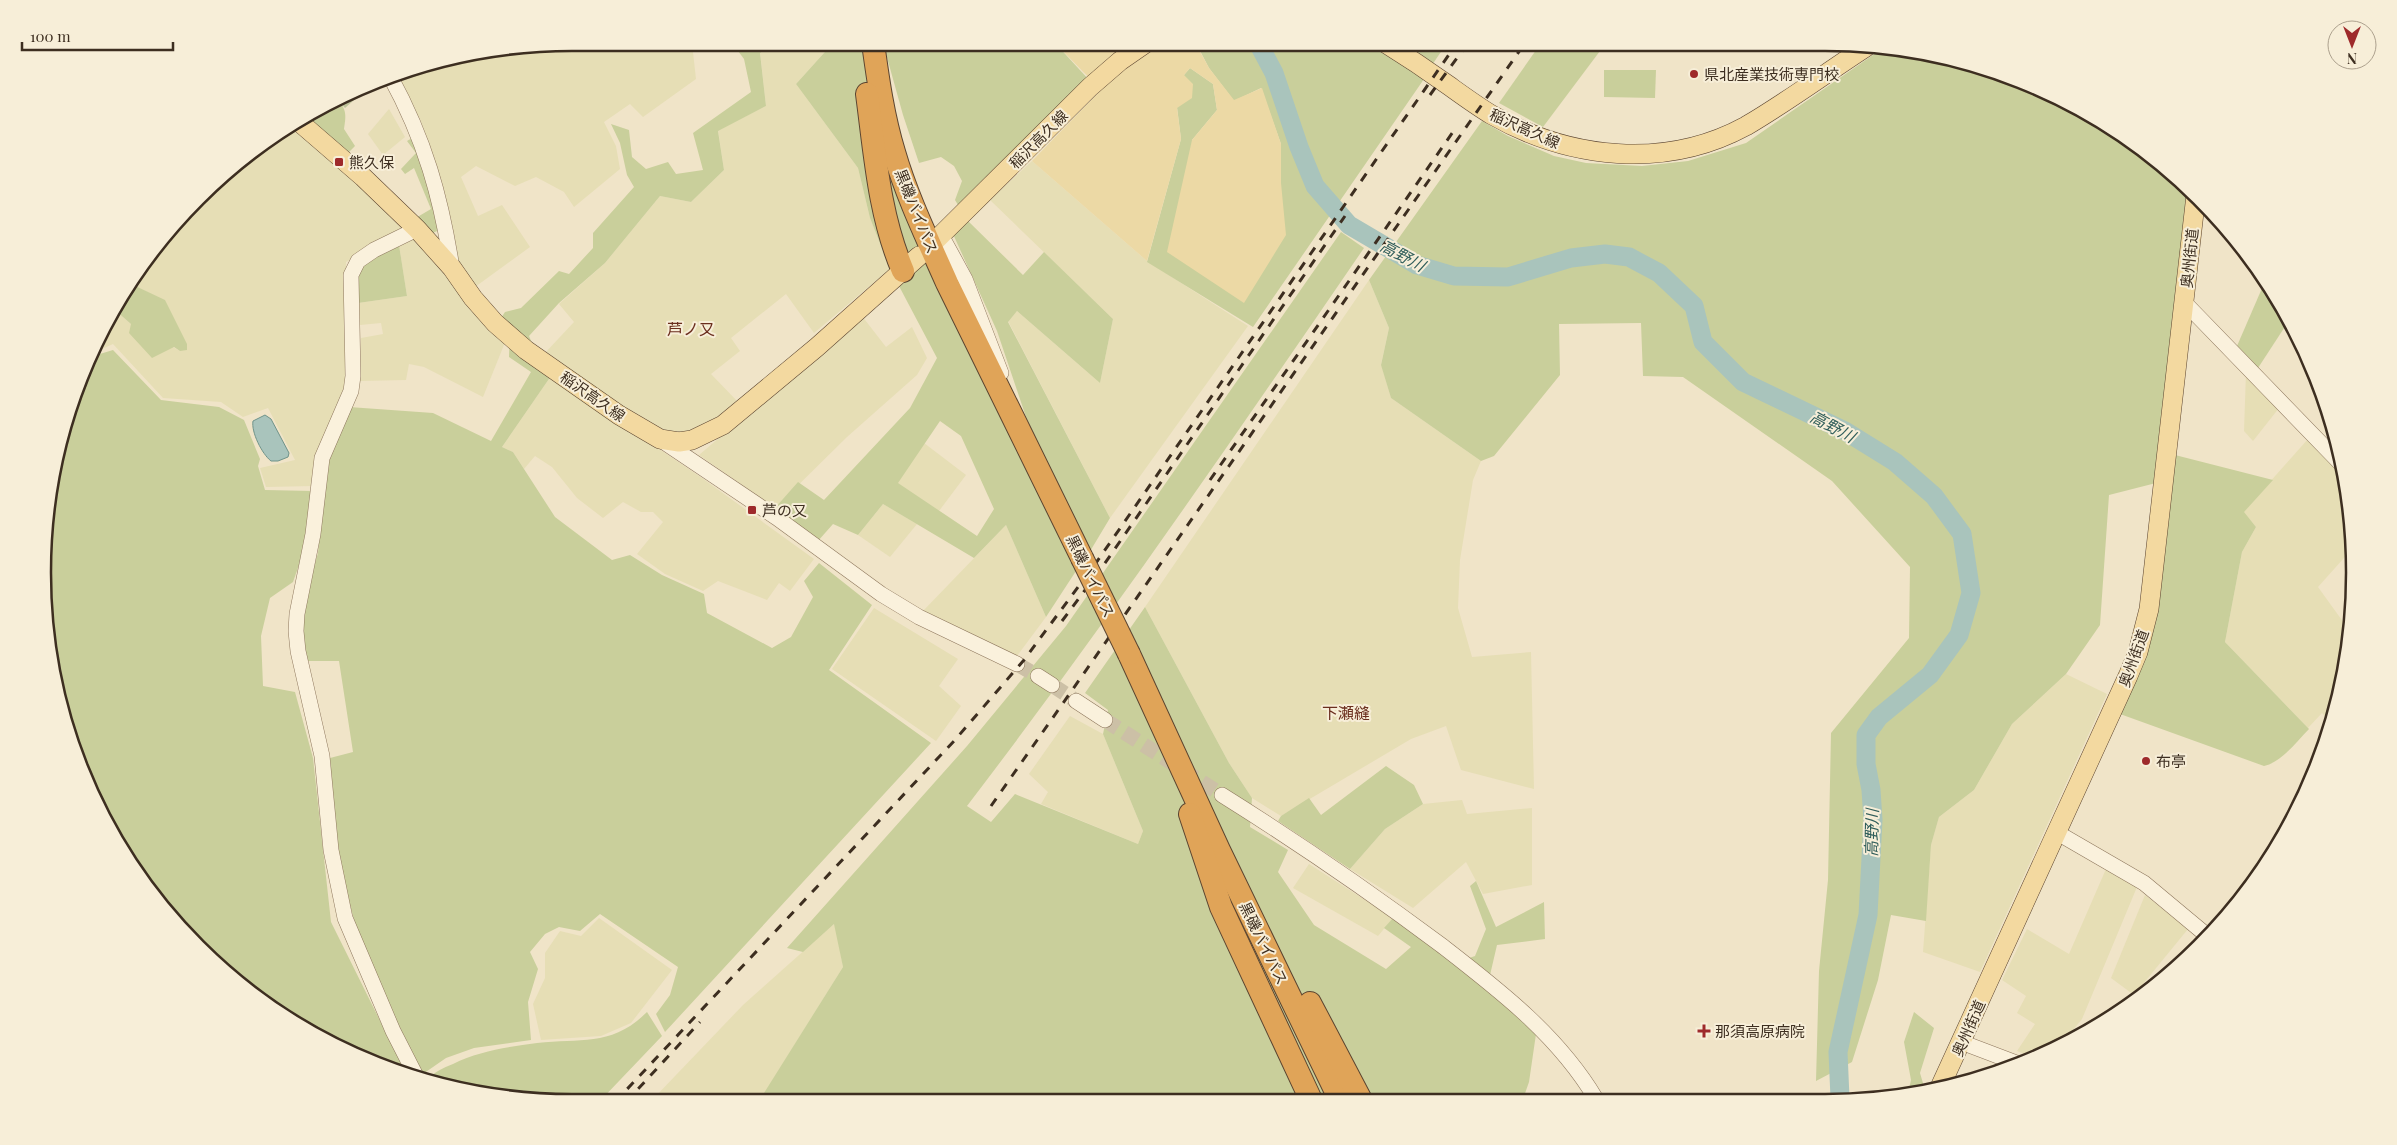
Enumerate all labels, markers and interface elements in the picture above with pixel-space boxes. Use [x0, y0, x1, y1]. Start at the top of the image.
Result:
scale bar [22, 20, 174, 52]
north arrow [2327, 20, 2377, 70]
text: 100 m [30, 26, 71, 46]
text: N [2347, 49, 2357, 68]
place label: 県北産業技術専門校 [1704, 64, 1839, 84]
marker: 県北産業技術専門校 [1688, 68, 1700, 80]
street label: 稲沢高久線 [1487, 104, 1563, 152]
street label: 稲沢高久線 [1004, 105, 1072, 173]
place label: 熊久保 [349, 152, 394, 172]
marker: 熊久保 [333, 156, 345, 168]
street label: 黒磯バイパス [891, 166, 943, 256]
street label: 奥州街道 [2176, 227, 2202, 289]
water label: 高野川 [1377, 234, 1431, 276]
district label: 芦ノ又 [667, 318, 715, 339]
street label: 稲沢高久線 [557, 366, 629, 426]
water label: 高野川 [1807, 405, 1861, 447]
place label: 芦の又 [762, 500, 807, 520]
marker: 芦の又 [746, 504, 758, 516]
street label: 黒磯バイパス [1062, 531, 1120, 621]
street label: 奥州街道 [2113, 626, 2153, 690]
district label: 下瀬縫 [1322, 702, 1370, 723]
place label: 布亭 [2156, 751, 2186, 771]
marker: 布亭 [2140, 755, 2152, 767]
water label: 高野川 [1860, 807, 1882, 857]
street label: 黒磯バイパス [1235, 898, 1293, 988]
street label: 奥州街道 [1947, 997, 1989, 1059]
place label: 那須高原病院 [1715, 1021, 1805, 1041]
marker: 那須高原病院 [1697, 1024, 1711, 1038]

